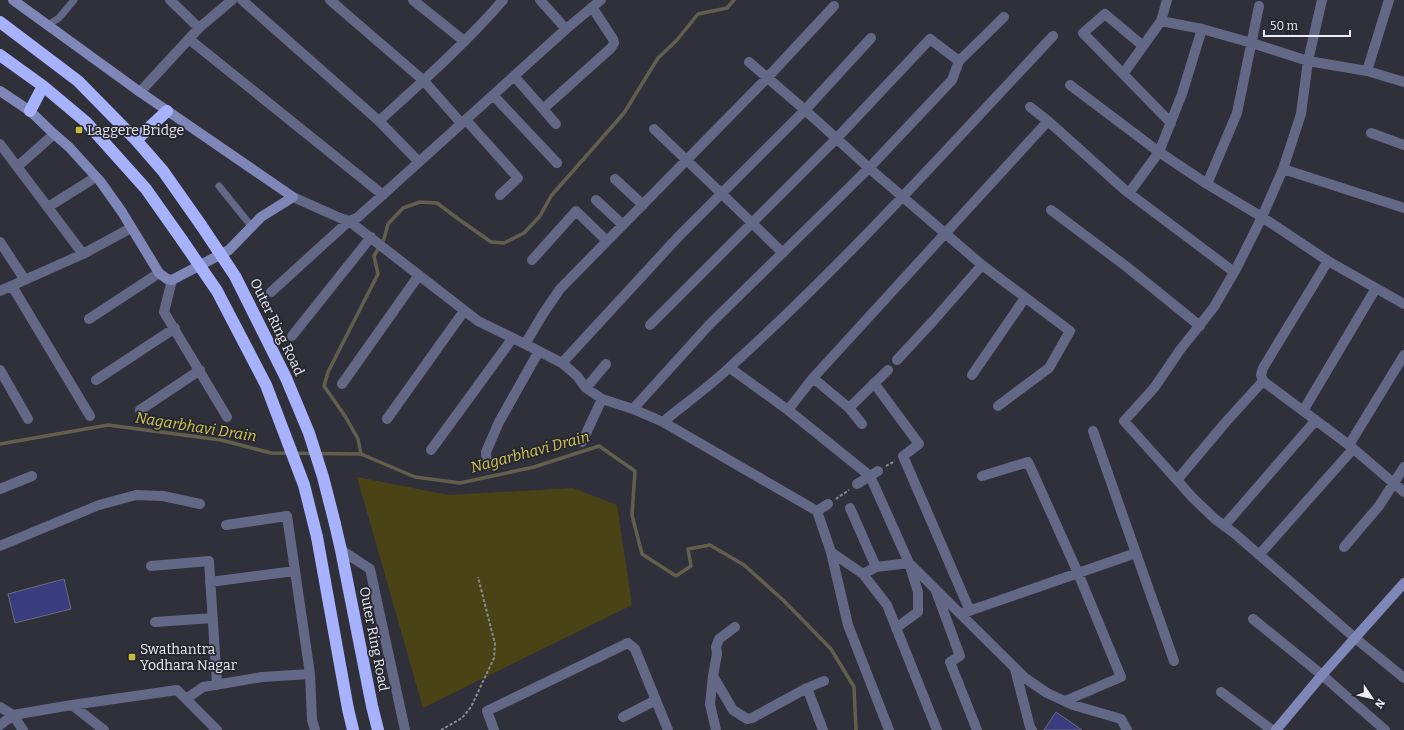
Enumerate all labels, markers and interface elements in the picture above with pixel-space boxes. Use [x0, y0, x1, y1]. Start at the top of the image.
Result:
scale bar [1264, 12, 1350, 38]
text: 50 m [1270, 19, 1299, 33]
place label: Laggere Bridge [87, 122, 184, 139]
marker: Laggere Bridge [74, 125, 84, 135]
street label: Outer Ring Road [246, 276, 308, 378]
water label: Nagarbhavi Drain [134, 409, 258, 445]
water label: Nagarbhavi Drain [469, 427, 591, 477]
street label: Outer Ring Road [356, 585, 392, 693]
place label: Swathantra Yodhara Nagar [140, 641, 237, 674]
marker: Swathantra Yodhara Nagar [127, 652, 137, 662]
north arrow [1352, 678, 1392, 718]
text: N [1372, 696, 1388, 711]

